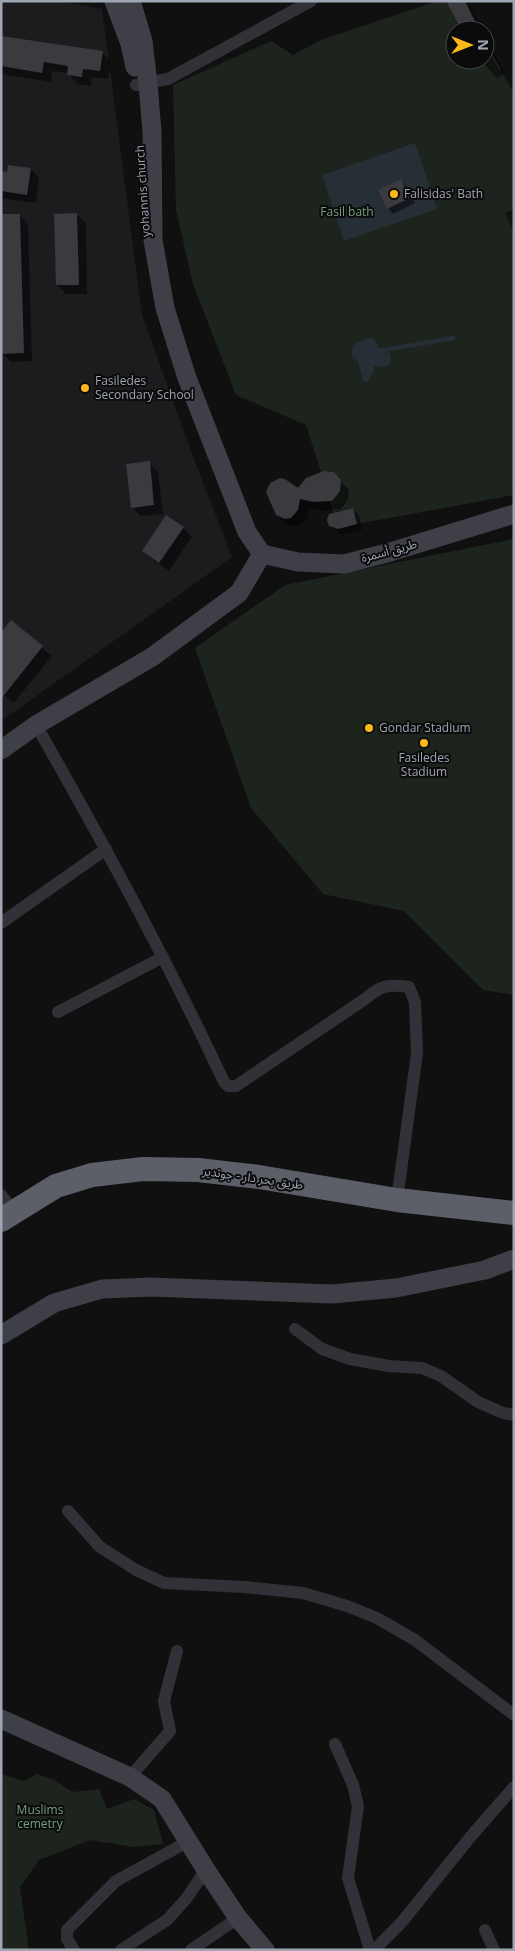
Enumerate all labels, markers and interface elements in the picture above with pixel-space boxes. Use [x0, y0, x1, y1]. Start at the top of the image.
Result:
north arrow [445, 20, 495, 70]
text: N [474, 39, 493, 51]
street label: yohannis church [131, 144, 154, 238]
place label: Falisidas' Bath [404, 185, 483, 202]
marker: Falisidas' Bath [388, 188, 400, 200]
park label: Fasil bath [320, 203, 374, 220]
place label: Fasiledes Secondary School [95, 372, 194, 403]
marker: Fasiledes Secondary School [79, 382, 91, 394]
street label: طريق أسمرة [359, 535, 419, 566]
place label: Gondar Stadium [379, 719, 471, 736]
marker: Gondar Stadium [363, 722, 375, 734]
marker: Fasiledes Stadium [418, 737, 430, 749]
place label: Fasiledes Stadium [398, 749, 450, 780]
street label: طريق بحر دار - جوندير [201, 1162, 304, 1193]
park label: Muslims cemetry [17, 1801, 64, 1832]

